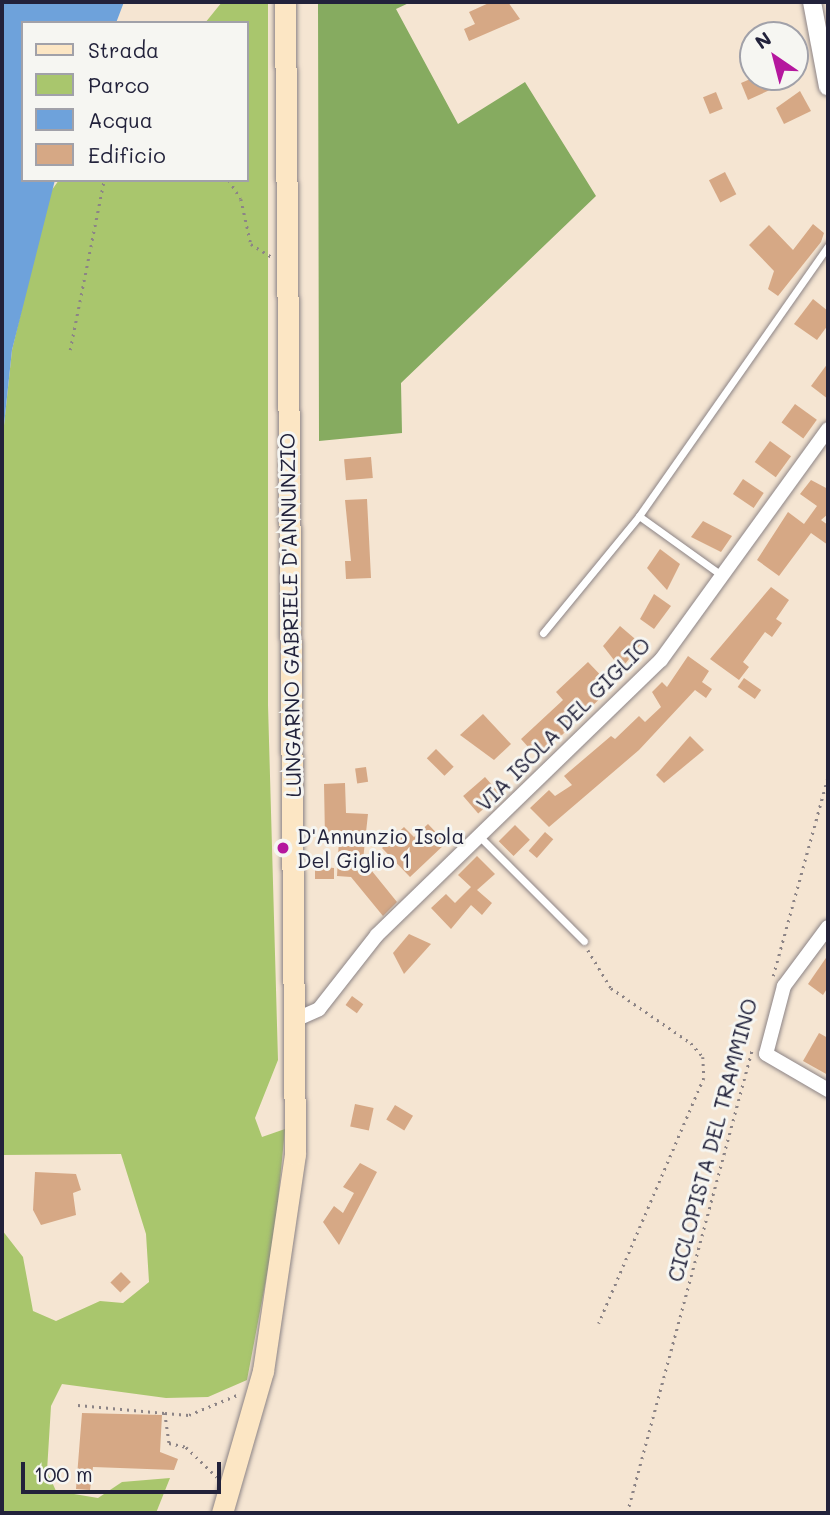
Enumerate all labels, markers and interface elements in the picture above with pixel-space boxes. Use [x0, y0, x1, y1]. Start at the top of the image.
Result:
legend [21, 21, 248, 182]
north arrow [739, 21, 809, 91]
text: N [750, 26, 776, 54]
text: Strada [88, 36, 159, 63]
text: Parco [88, 71, 149, 98]
text: Acqua [88, 106, 153, 133]
text: Edificio [88, 141, 166, 168]
street label: LUNGARNO GABRIELE D'ANNUNZIO [274, 432, 306, 798]
street label: VIA ISOLA DEL GIGLIO [471, 632, 655, 816]
place label: D'Annunzio Isola Del Giglio 1 [297, 823, 464, 873]
marker: D'Annunzio Isola Del Giglio 1 [275, 840, 291, 856]
street label: CICLOPISTA DEL TRAMMINO [662, 996, 762, 1284]
scale bar [24, 1448, 224, 1492]
text: 100 m [34, 1460, 93, 1487]

